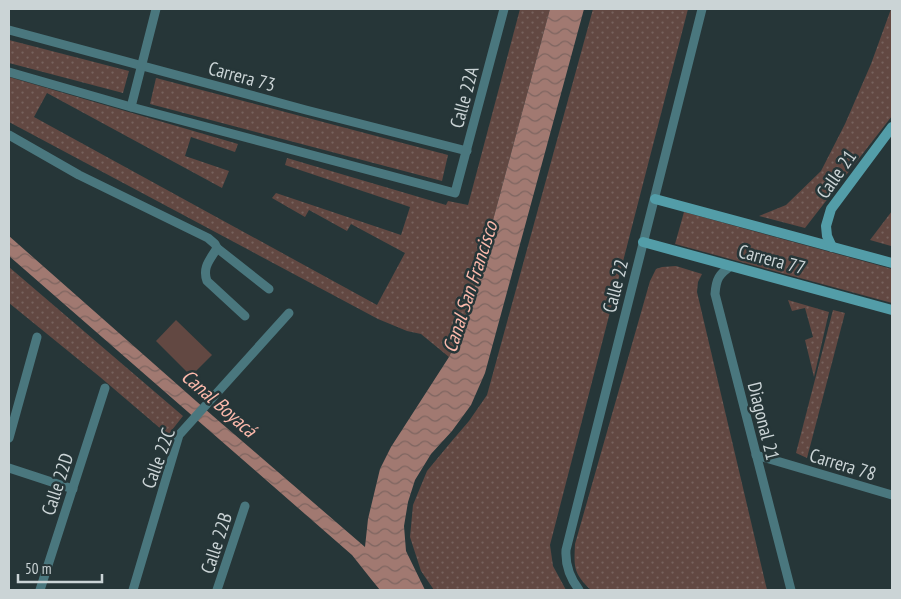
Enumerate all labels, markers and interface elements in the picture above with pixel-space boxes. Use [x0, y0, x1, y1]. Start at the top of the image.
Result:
street label: Carrera 73 [206, 56, 278, 96]
street label: Calle 22A [444, 64, 484, 130]
street label: Calle 21 [811, 145, 861, 203]
water label: Canal San Francisco [437, 217, 504, 356]
street label: Carrera 77 [736, 239, 808, 279]
street label: Calle 22 [597, 257, 633, 315]
water label: Canal Boyacá [176, 363, 263, 444]
street label: Diagonal 21 [743, 379, 785, 463]
street label: Calle 22C [136, 424, 180, 492]
street label: Carrera 78 [807, 443, 879, 485]
street label: Calle 22D [36, 450, 78, 518]
street label: Calle 22B [195, 509, 237, 577]
scale bar [18, 552, 101, 584]
text: 50 m [25, 559, 51, 578]

